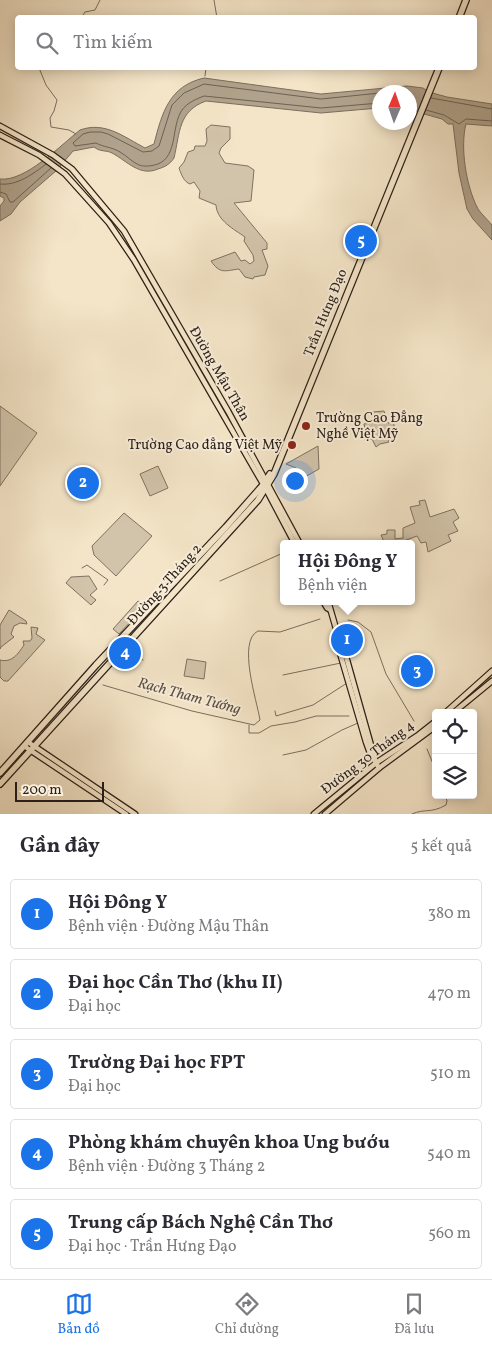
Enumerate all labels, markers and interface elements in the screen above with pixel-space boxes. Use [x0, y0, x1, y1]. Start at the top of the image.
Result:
search box [15, 15, 477, 70]
icon: search [33, 29, 61, 57]
text: Tìm kiếm [73, 30, 153, 56]
north arrow [372, 85, 417, 130]
pin: 5 [345, 222, 377, 260]
street label: Trần Hưng Đạo [300, 266, 352, 360]
street label: Đường Mậu Thân [184, 323, 254, 425]
place label: Trường Cao Đẳng Nghề Việt Mỹ [316, 409, 423, 444]
marker: Trường Cao Đẳng Nghề Việt Mỹ [300, 420, 312, 432]
place label: Trường Cao đẳng Việt Mỹ [128, 436, 282, 455]
marker: Trường Cao đẳng Việt Mỹ [286, 439, 298, 451]
pin: 2 [67, 464, 99, 502]
your location [282, 468, 308, 494]
street label: Đường 3 Tháng 2 [123, 540, 207, 630]
popup [280, 540, 415, 605]
text: Hội Đông Y [298, 549, 397, 575]
text: Bệnh viện [298, 575, 368, 597]
pin: 1 [331, 621, 363, 659]
pin: 4 [109, 634, 141, 672]
pin: 3 [401, 652, 433, 690]
water label: Rạch Tham Tướng [135, 673, 243, 721]
map controls [432, 709, 477, 799]
button: locate [432, 709, 477, 754]
street label: Đường 30 Tháng 4 [317, 717, 419, 799]
button: layers [432, 754, 477, 799]
scale bar [15, 779, 104, 802]
text: 200 m [22, 781, 62, 800]
text: Gần đây [20, 832, 100, 861]
text: 5 kết quả [410, 836, 472, 858]
text: Hội Đông Y [68, 890, 167, 916]
text: 1 [34, 903, 40, 925]
text: 380 m [428, 903, 471, 925]
text: Bệnh viện · Đường Mậu Thân [68, 916, 269, 938]
text: Đại học Cần Thơ (khu II) [68, 970, 282, 996]
text: 2 [33, 983, 41, 1005]
text: 470 m [427, 983, 471, 1005]
text: Đại học [68, 996, 121, 1018]
text: Trường Đại học FPT [68, 1050, 245, 1076]
text: 3 [33, 1063, 41, 1085]
text: 510 m [430, 1063, 471, 1085]
text: Đại học [68, 1076, 121, 1098]
text: Phòng khám chuyên khoa Ung bướu [68, 1130, 390, 1156]
text: 4 [32, 1143, 42, 1165]
text: 540 m [427, 1143, 471, 1165]
text: Bệnh viện · Đường 3 Tháng 2 [68, 1156, 265, 1178]
text: Trung cấp Bách Nghệ Cần Thơ [68, 1210, 334, 1236]
text: 5 [33, 1223, 41, 1245]
text: 560 m [428, 1223, 471, 1245]
text: Đại học · Trần Hưng Đạo [68, 1236, 237, 1258]
tab: Bản đồ [58, 1290, 100, 1339]
tab: Chỉ đường [215, 1290, 279, 1339]
tab: Đã lưu [394, 1290, 434, 1339]

